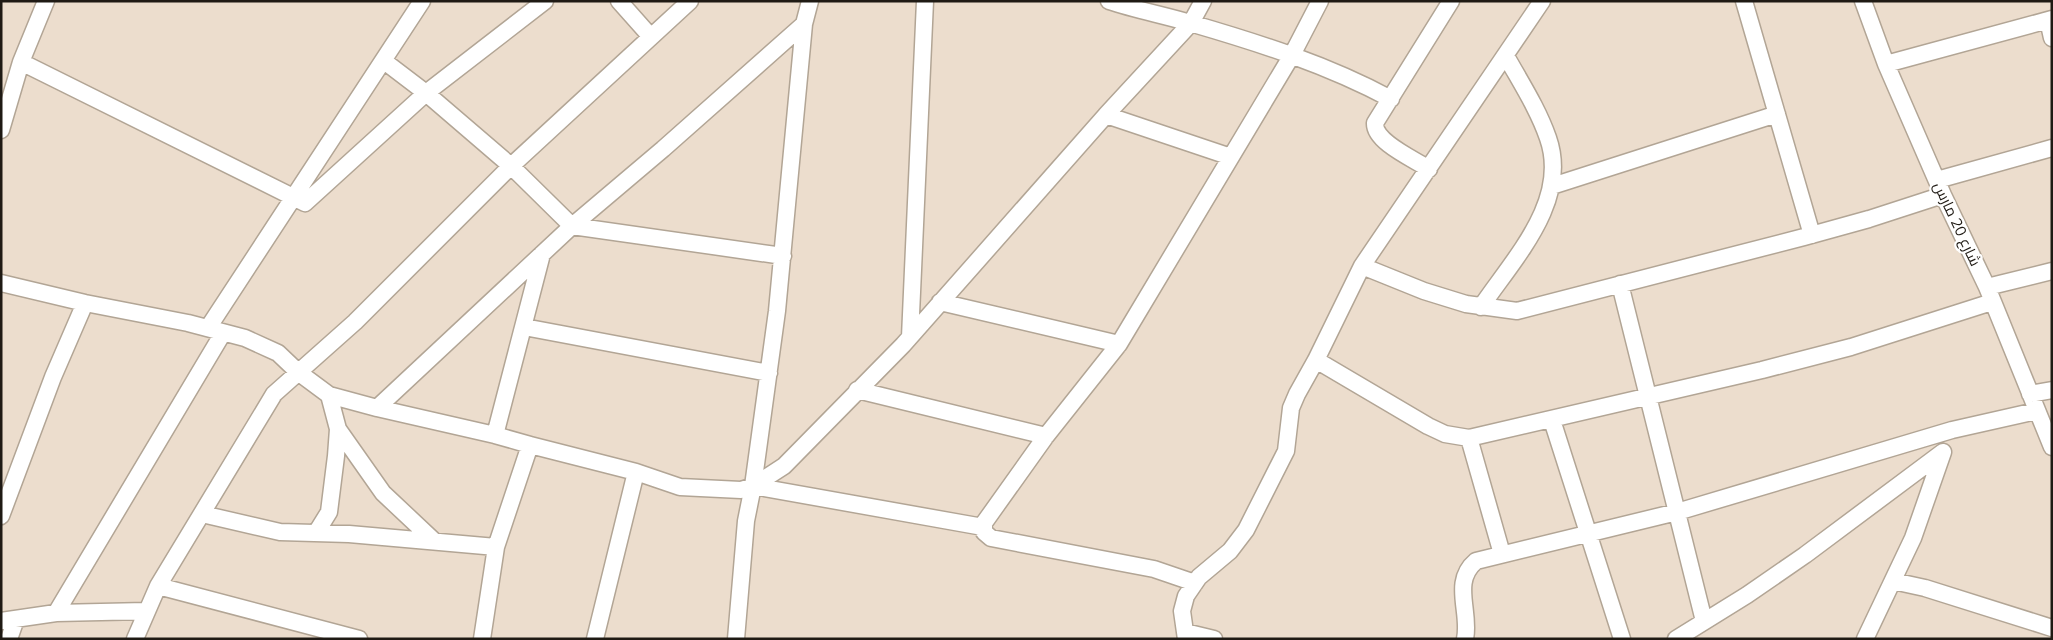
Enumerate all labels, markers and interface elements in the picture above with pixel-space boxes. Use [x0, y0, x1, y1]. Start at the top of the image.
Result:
street label: شارع 20 مارس [1928, 179, 1985, 270]

